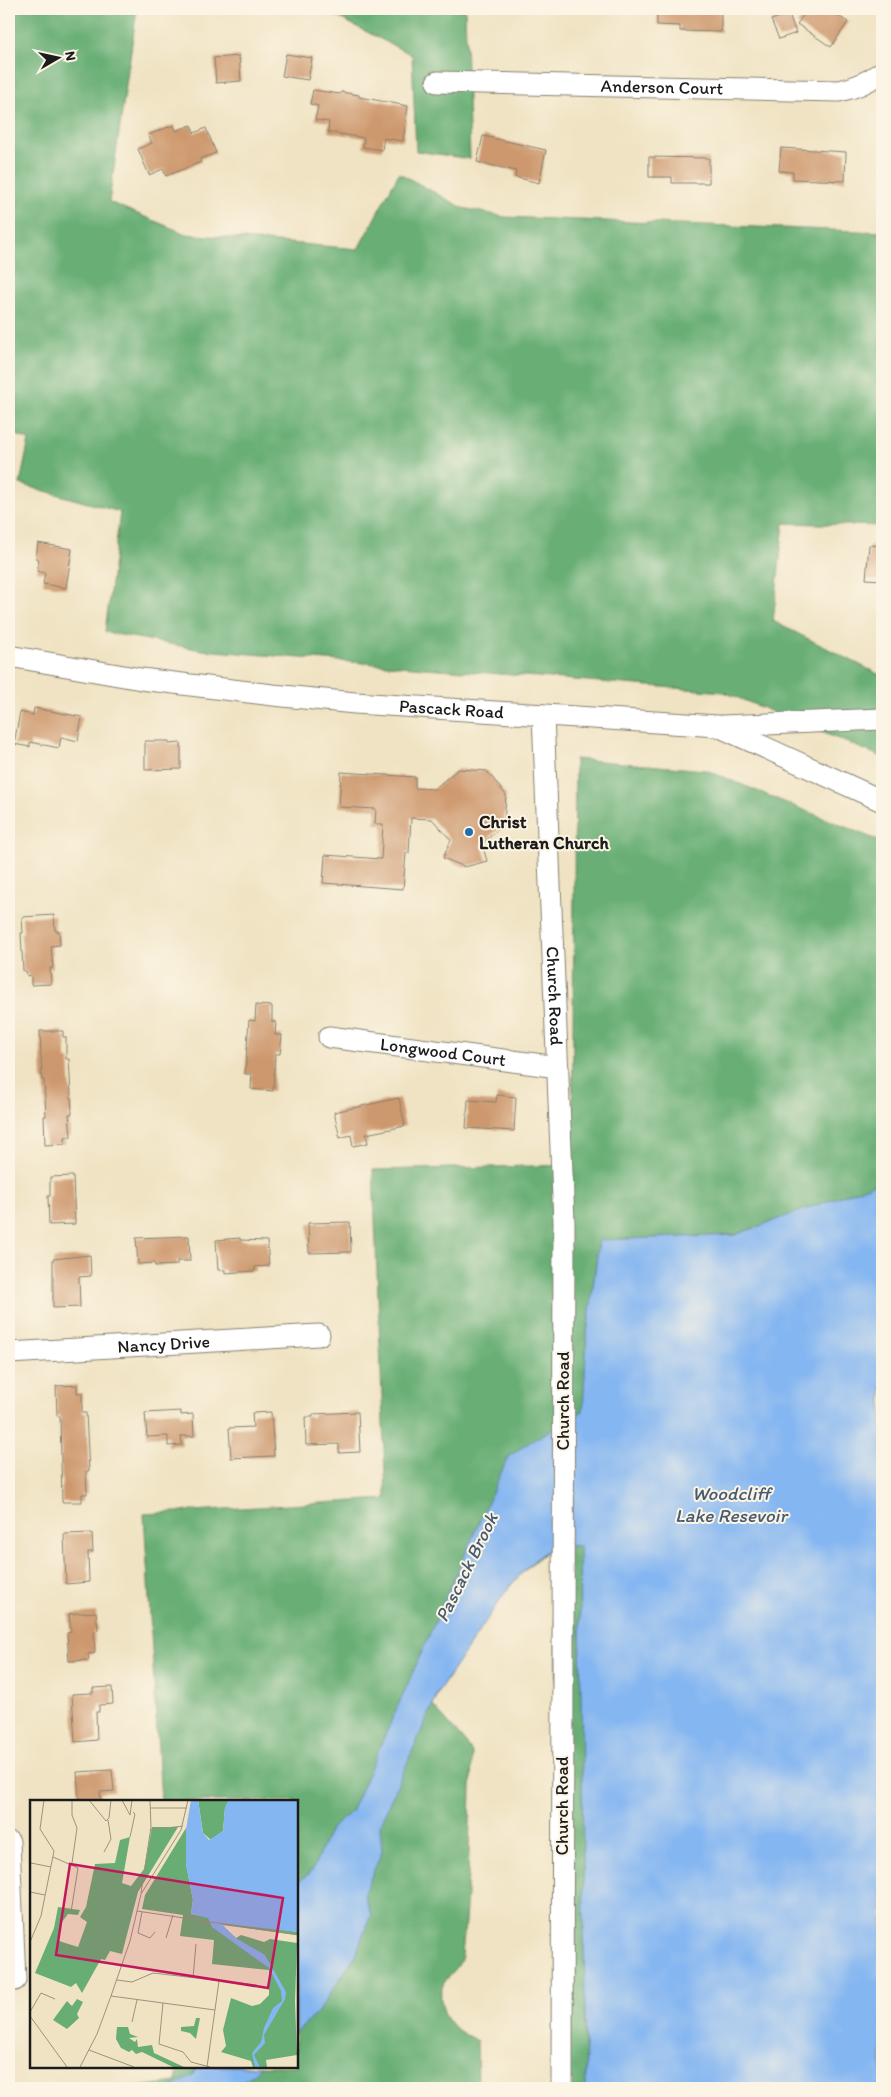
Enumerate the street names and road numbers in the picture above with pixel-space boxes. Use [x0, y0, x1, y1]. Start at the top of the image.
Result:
street label: Anderson Court [600, 75, 724, 99]
street label: Pascack Road [398, 695, 505, 723]
street label: Church Road [542, 946, 568, 1046]
street label: Longwood Court [379, 1033, 507, 1071]
street label: Nancy Drive [117, 1330, 211, 1358]
street label: Church Road [552, 1351, 574, 1451]
street label: Church Road [551, 1756, 573, 1856]

